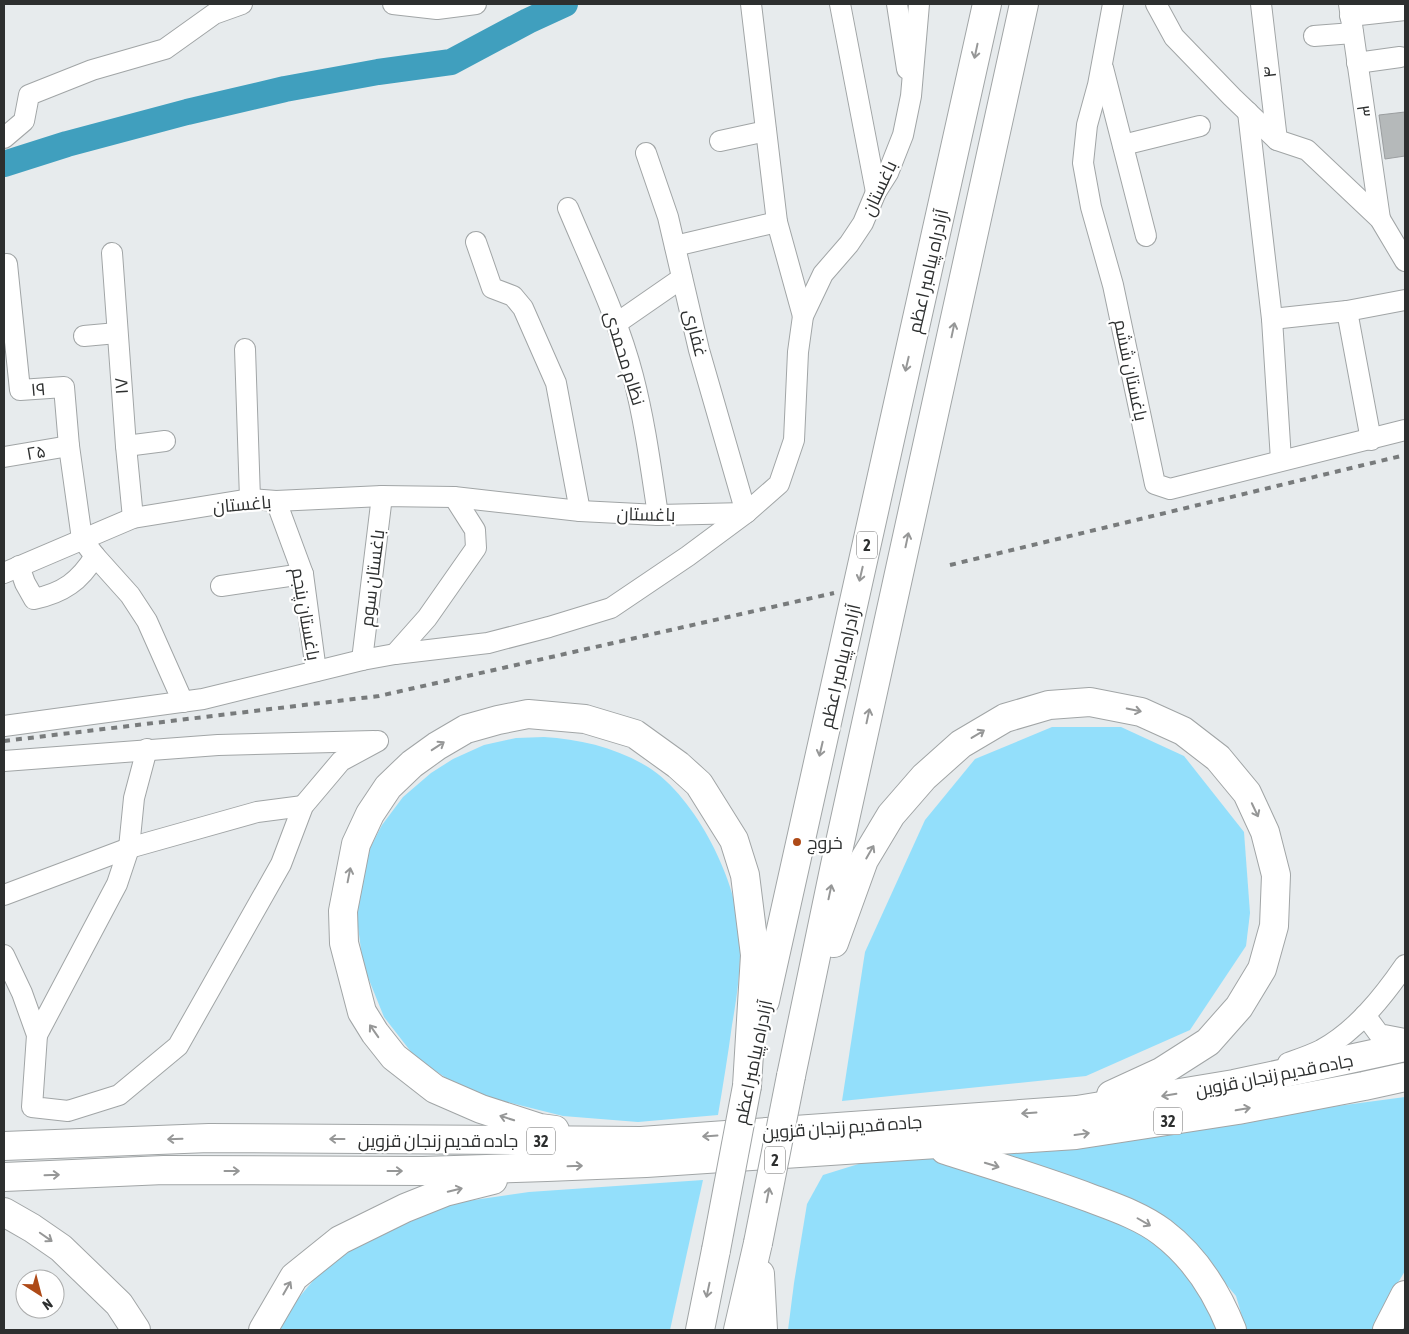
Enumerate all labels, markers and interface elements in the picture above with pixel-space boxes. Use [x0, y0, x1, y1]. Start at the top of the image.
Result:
one-way arrow [971, 43, 981, 59]
street label: ۴ [1258, 65, 1280, 79]
street label: ۳ [1353, 104, 1375, 118]
street label: باغستان [857, 157, 902, 220]
street label: آزادراه پیامبر اعظم [904, 207, 954, 336]
street label: غفاری [679, 307, 712, 359]
street label: نظام محمدی [599, 308, 649, 408]
street label: باغستان ششم [1108, 317, 1152, 423]
one-way arrow [949, 322, 958, 338]
one-way arrow [902, 355, 911, 371]
street label: ۱۷ [110, 377, 132, 395]
street label: ۱۹ [30, 378, 46, 400]
street label: ۲۵ [25, 440, 47, 464]
street label: باغستان [212, 491, 272, 518]
street label: باغستان [616, 503, 676, 526]
street label: باغستان سوم [356, 528, 390, 628]
road number: 2 [857, 532, 877, 558]
one-way arrow [903, 532, 912, 548]
one-way arrow [855, 565, 865, 581]
street label: باغستان پنجم [286, 566, 325, 663]
street label: آزادراه پیامبر اعظم [816, 602, 866, 731]
one-way arrow [1125, 706, 1141, 715]
one-way arrow [864, 708, 873, 724]
one-way arrow [971, 728, 985, 738]
one-way arrow [431, 740, 445, 750]
one-way arrow [816, 741, 826, 757]
one-way arrow [1251, 802, 1260, 817]
place label: خروج [807, 832, 843, 855]
marker: خروج [791, 836, 803, 848]
one-way arrow [865, 845, 875, 859]
one-way arrow [344, 867, 354, 883]
one-way arrow [826, 884, 835, 900]
street label: آزادراه پیامبر اعظم [730, 998, 778, 1127]
one-way arrow [369, 1024, 379, 1038]
street label: جاده قدیم زنجان قزوین [1193, 1049, 1355, 1103]
one-way arrow [1161, 1090, 1177, 1100]
one-way arrow [1234, 1104, 1250, 1114]
road number: 32 [1154, 1108, 1182, 1134]
one-way arrow [1021, 1109, 1037, 1118]
street label: جاده قدیم زنجان قزوین [761, 1111, 923, 1145]
one-way arrow [500, 1112, 516, 1122]
road number: 32 [527, 1128, 555, 1154]
one-way arrow [1074, 1129, 1090, 1139]
street label: جاده قدیم زنجان قزوین [358, 1130, 518, 1153]
one-way arrow [702, 1132, 718, 1141]
one-way arrow [330, 1134, 346, 1144]
one-way arrow [167, 1135, 183, 1144]
road number: 2 [765, 1146, 785, 1174]
one-way arrow [984, 1160, 1000, 1170]
one-way arrow [567, 1161, 583, 1170]
one-way arrow [224, 1166, 240, 1176]
one-way arrow [386, 1166, 403, 1176]
one-way arrow [44, 1170, 60, 1179]
one-way arrow [446, 1185, 462, 1194]
one-way arrow [763, 1188, 773, 1204]
one-way arrow [1136, 1217, 1151, 1227]
one-way arrow [38, 1232, 52, 1242]
north arrow [15, 1269, 65, 1319]
one-way arrow [283, 1282, 293, 1296]
one-way arrow [703, 1282, 712, 1298]
text: N [40, 1296, 56, 1313]

